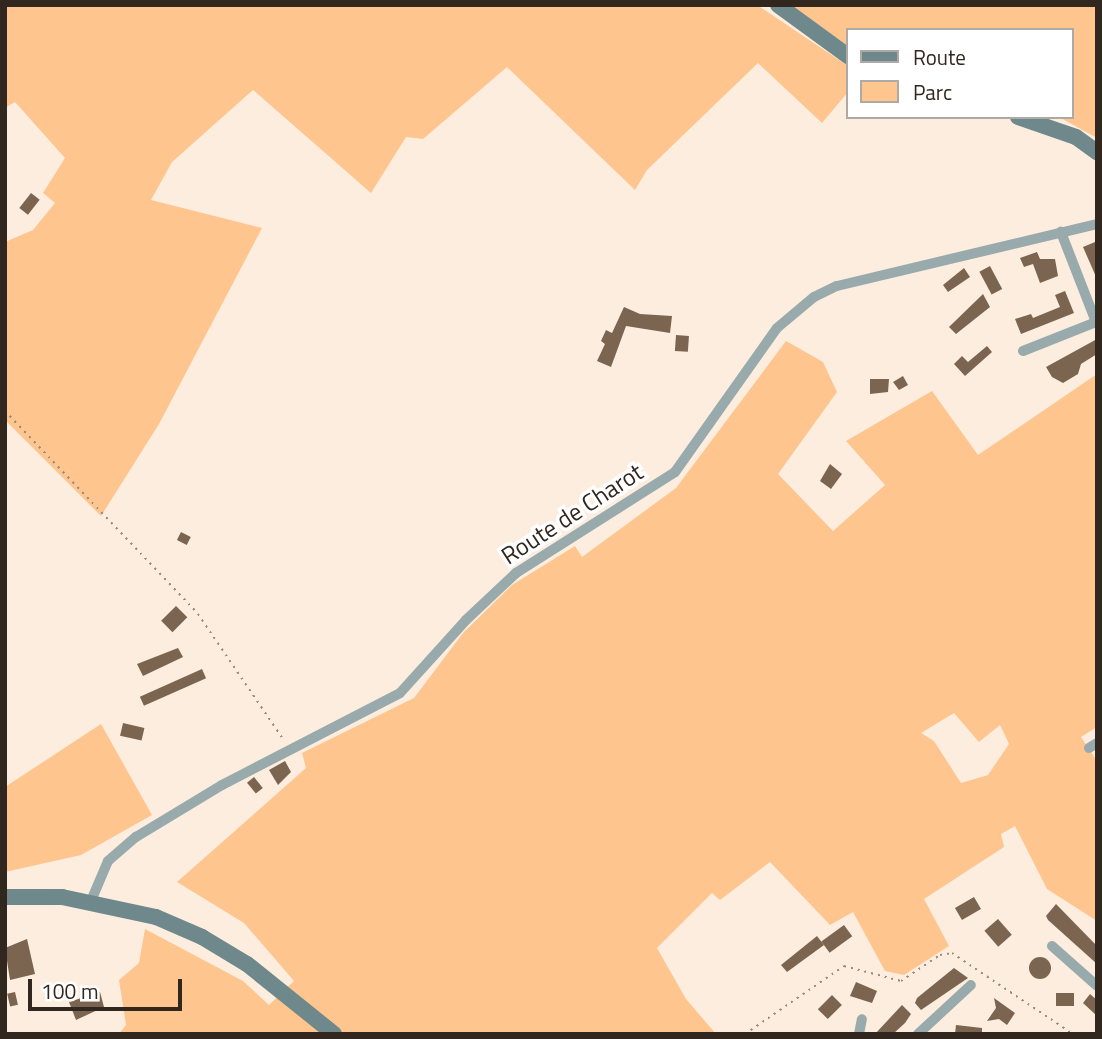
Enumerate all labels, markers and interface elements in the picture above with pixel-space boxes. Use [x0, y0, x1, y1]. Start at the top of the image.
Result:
legend [846, 28, 1074, 119]
text: Route [913, 41, 966, 73]
text: Parc [913, 76, 952, 108]
street label: Route de Charot [496, 458, 648, 570]
scale bar [32, 965, 186, 1009]
text: 100 m [41, 975, 98, 1007]

